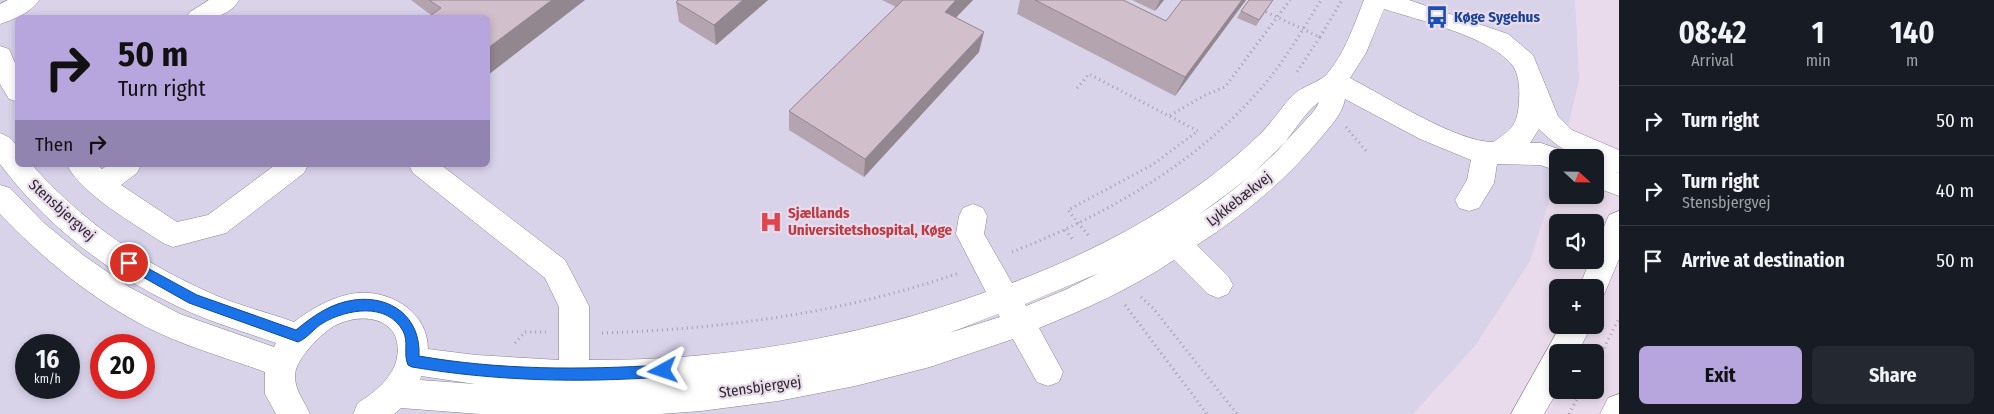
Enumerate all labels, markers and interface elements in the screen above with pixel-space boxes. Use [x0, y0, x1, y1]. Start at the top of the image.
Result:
bus stop icon: Køge Sygehus [1424, 4, 1450, 30]
place label: Køge Sygehus [1454, 8, 1540, 26]
text: 08:42 [1678, 15, 1746, 51]
text: 1 [1812, 15, 1825, 51]
text: 140 [1890, 15, 1935, 51]
text: 50 m [118, 33, 188, 75]
icon: right [35, 35, 100, 100]
text: Arrival [1691, 51, 1734, 70]
text: min [1806, 51, 1831, 70]
text: m [1906, 51, 1918, 70]
text: Turn right [118, 75, 206, 102]
icon: right [1639, 107, 1667, 135]
text: Turn right [1682, 109, 1759, 132]
text: 50 m [1936, 109, 1974, 132]
icon: right [83, 130, 111, 158]
text: Then [35, 133, 73, 156]
north arrow [1549, 149, 1604, 204]
map controls [1549, 149, 1604, 399]
street label: Lykkebækvej [1203, 168, 1275, 230]
text: Turn right [1682, 170, 1759, 193]
street label: Stensbjergvej [25, 176, 99, 244]
icon: right [1639, 177, 1667, 205]
text: 40 m [1936, 179, 1974, 202]
text: Stensbjergvej [1682, 193, 1770, 212]
place label: Sjællands Universitetshospital, Køge [788, 204, 953, 239]
hospital icon: Sjællands Universitetshospital, Køge [758, 209, 784, 235]
button: sound [1549, 214, 1604, 269]
pin [108, 242, 150, 284]
icon: arrive [1639, 247, 1667, 275]
icon: arrive [115, 249, 143, 277]
text: Arrive at destination [1682, 249, 1845, 272]
text: 50 m [1936, 249, 1974, 272]
button: + [1549, 279, 1604, 334]
speed limit sign: 20 [90, 334, 155, 399]
position arrow [636, 344, 688, 396]
button: − [1549, 344, 1604, 399]
text: 16 [36, 345, 59, 375]
button: Exit [1639, 346, 1802, 404]
button: Share [1812, 346, 1974, 404]
text: km/h [34, 372, 61, 386]
street label: Stensbjergvej [718, 372, 802, 402]

